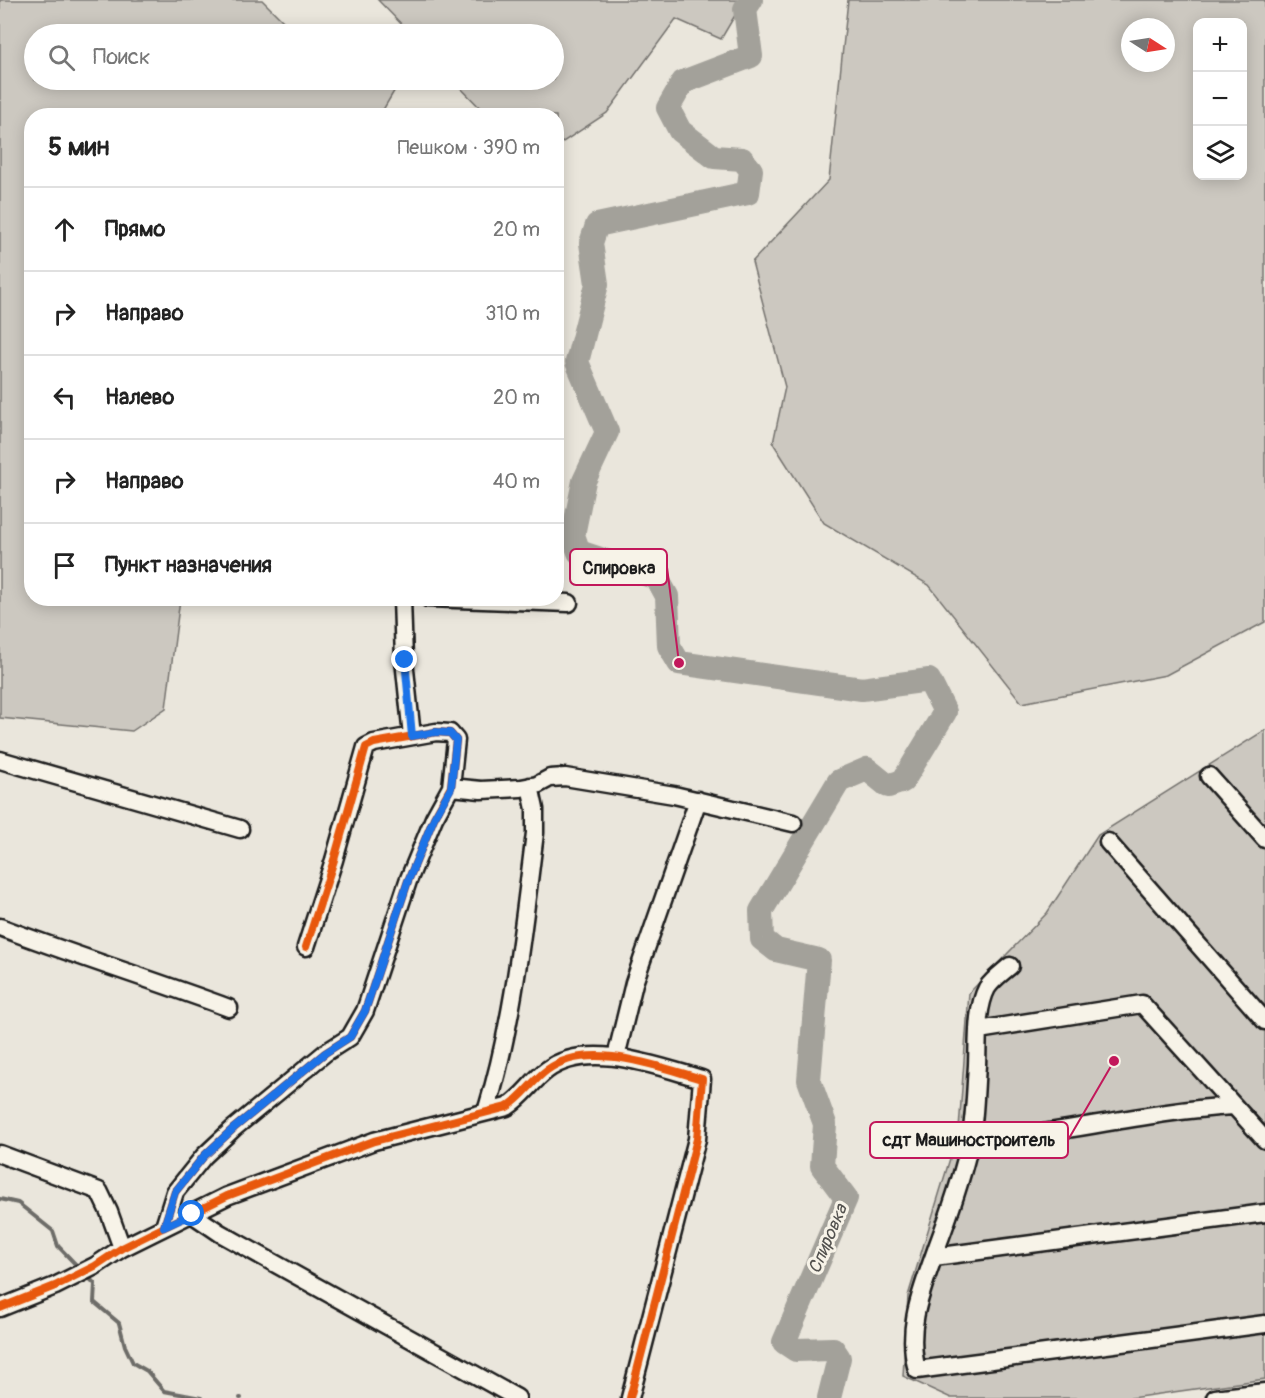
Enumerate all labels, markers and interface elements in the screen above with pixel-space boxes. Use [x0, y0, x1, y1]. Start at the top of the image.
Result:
north arrow [1121, 18, 1175, 72]
map controls [1193, 18, 1247, 180]
button: + [1193, 18, 1247, 72]
search box [24, 24, 564, 90]
icon: search [45, 41, 78, 74]
text: Поиск [93, 43, 150, 71]
button: − [1193, 72, 1247, 126]
button: layers [1193, 126, 1247, 180]
text: 5 мин [48, 131, 109, 163]
text: Пешком · 390 m [397, 135, 540, 160]
icon: ahead [48, 213, 81, 246]
text: Прямо [105, 215, 165, 243]
text: 20 m [493, 217, 540, 242]
icon: right [48, 297, 81, 330]
text: Направо [105, 299, 184, 327]
text: 310 m [485, 301, 540, 326]
icon: left [48, 381, 81, 414]
text: Налево [105, 383, 174, 411]
text: 20 m [493, 385, 540, 410]
icon: right [48, 465, 81, 498]
text: Направо [105, 467, 184, 495]
text: 40 m [493, 469, 540, 494]
icon: arrive [48, 549, 81, 582]
callout: Спировка [570, 549, 667, 585]
text: Пункт назначения [105, 551, 272, 579]
text: Спировка [583, 557, 656, 580]
route end [391, 646, 417, 672]
callout: сдт Машиностроитель [870, 1122, 1068, 1158]
text: сдт Машиностроитель [881, 1129, 1056, 1152]
water label: Спировка [803, 1199, 853, 1277]
route start [178, 1200, 204, 1226]

